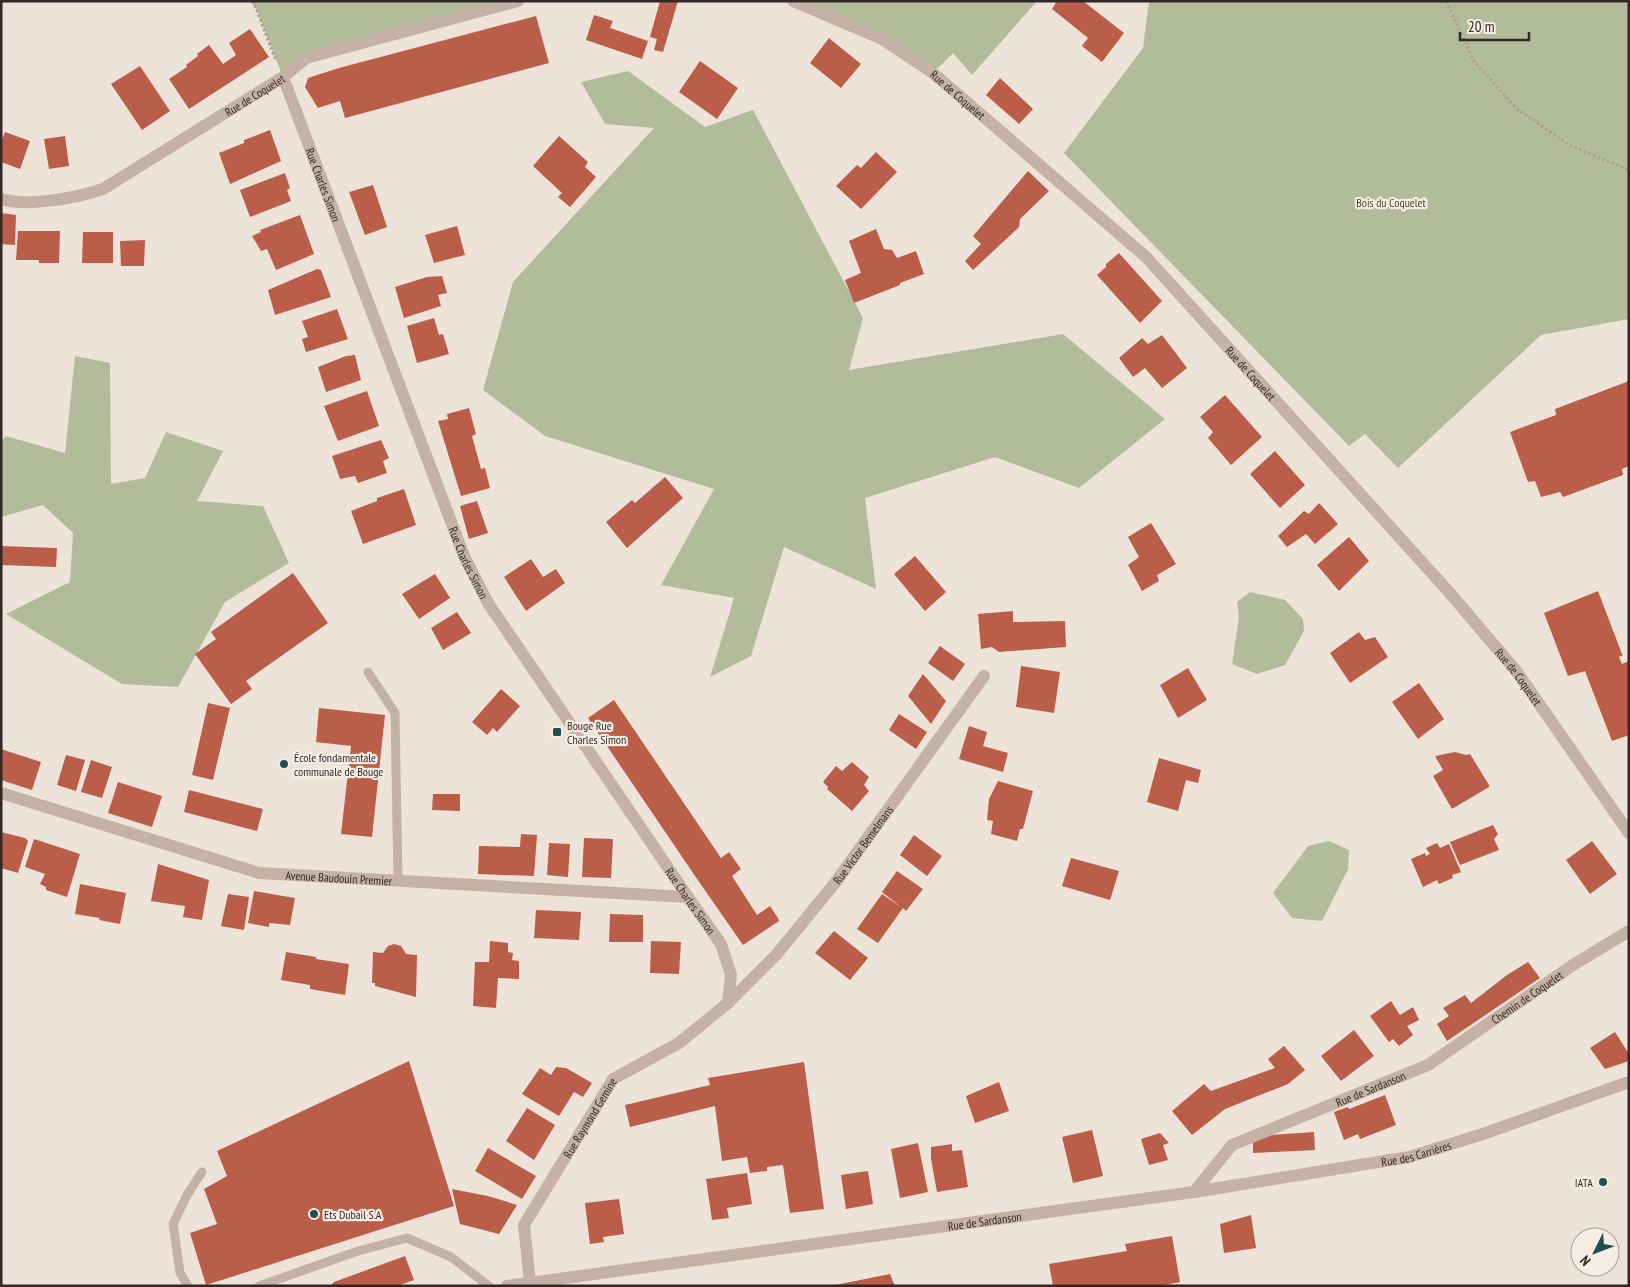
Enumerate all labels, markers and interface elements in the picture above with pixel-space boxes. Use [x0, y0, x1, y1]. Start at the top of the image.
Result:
scale bar [1460, 10, 1529, 42]
text: 20 m [1468, 17, 1494, 36]
street label: Rue de Coquelet [927, 67, 989, 123]
street label: Rue de Coquelet [222, 70, 288, 119]
street label: Rue Charles Simon [303, 146, 344, 224]
park label: Bois du Coquelet [1356, 195, 1427, 210]
street label: Rue de Coquelet [1223, 343, 1280, 404]
street label: Rue Charles Simon [446, 524, 492, 601]
street label: Rue de Coquelet [1492, 645, 1546, 709]
place label: Bouge Rue Charles Simon [567, 718, 626, 747]
marker: Bouge Rue Charles Simon [551, 726, 563, 738]
place label: École fondamentale communale de Bouge [294, 750, 383, 779]
marker: École fondamentale communale de Bouge [278, 758, 290, 770]
street label: Rue Victor Bemelmans [829, 802, 896, 887]
street label: Rue Charles Simon [663, 864, 719, 937]
street label: Avenue Baudouin Premier [285, 867, 393, 888]
street label: Chemin de Coquelet [1488, 967, 1566, 1027]
street label: Rue de Sardanson [1333, 1067, 1408, 1109]
street label: Rue Raymond Gemine [559, 1075, 620, 1161]
street label: Rue des Carrières [1380, 1137, 1453, 1169]
place label: IATA [1575, 1175, 1593, 1190]
marker: IATA [1597, 1176, 1609, 1188]
place label: Ets Dubail S.A [324, 1207, 382, 1222]
marker: Ets Dubail S.A [308, 1208, 320, 1220]
street label: Rue de Sardanson [947, 1208, 1022, 1233]
north arrow [1570, 1227, 1620, 1277]
text: N [1576, 1252, 1595, 1270]

